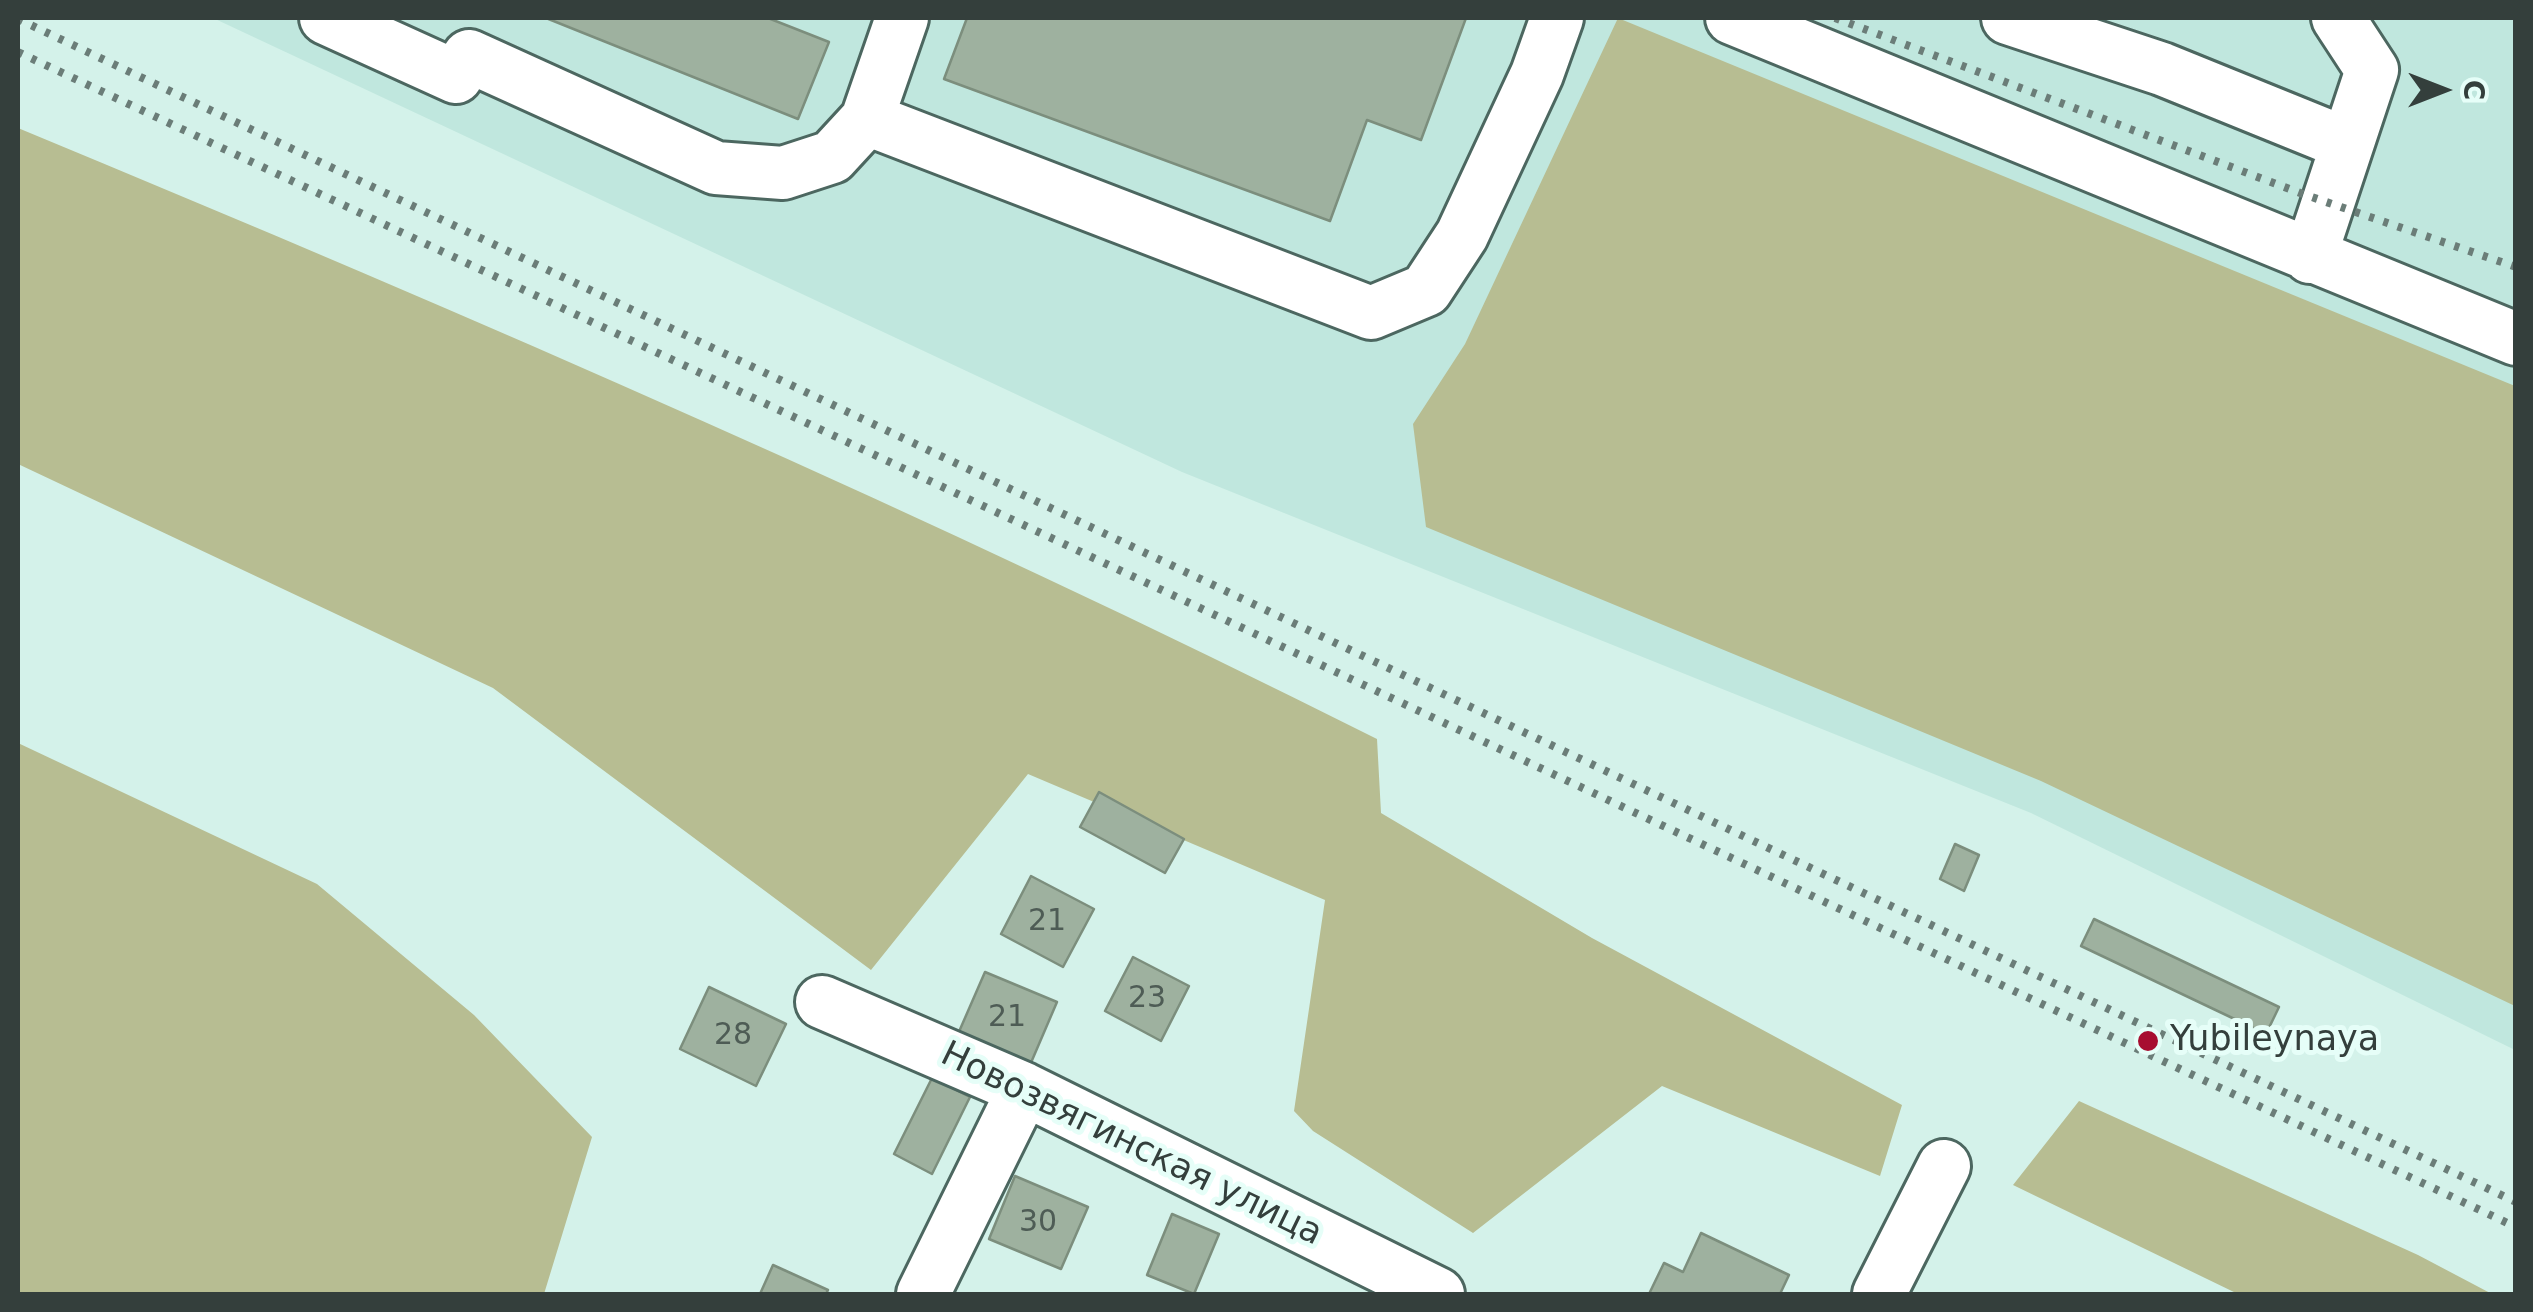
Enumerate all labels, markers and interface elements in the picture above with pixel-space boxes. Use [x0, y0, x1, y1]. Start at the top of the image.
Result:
north arrow [2393, 40, 2493, 140]
text: С [2457, 80, 2490, 100]
house number: 21 [1028, 904, 1066, 940]
house number: 23 [1128, 981, 1166, 1017]
house number: 21 [988, 1000, 1026, 1036]
house number: 28 [714, 1018, 752, 1054]
place label: Yubileynaya [2170, 1020, 2379, 1062]
marker: Yubileynaya [2135, 1028, 2161, 1054]
street label: Новозвягинская улица [933, 1034, 1329, 1256]
house number: 30 [1019, 1205, 1057, 1241]

